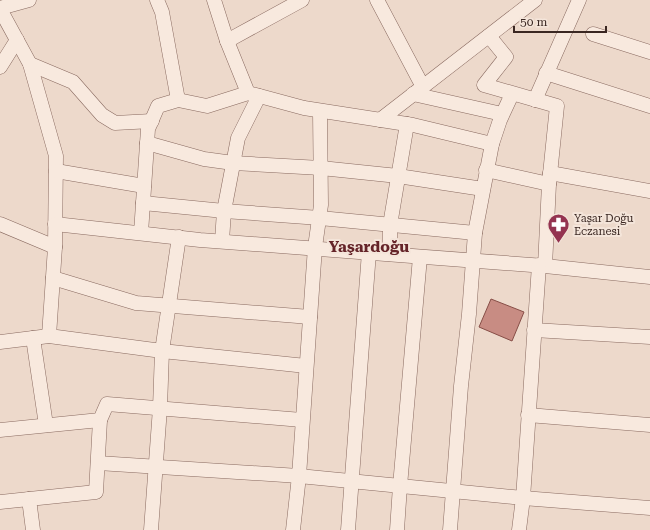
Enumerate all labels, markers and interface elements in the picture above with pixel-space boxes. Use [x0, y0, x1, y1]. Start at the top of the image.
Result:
scale bar [514, 8, 606, 34]
text: 50 m [520, 15, 547, 29]
pharmacy icon: Yaşar Doğu Eczanesi [545, 211, 571, 244]
place label: Yaşar Doğu Eczanesi [574, 212, 634, 238]
district label: Yaşardoğu [329, 238, 409, 256]

